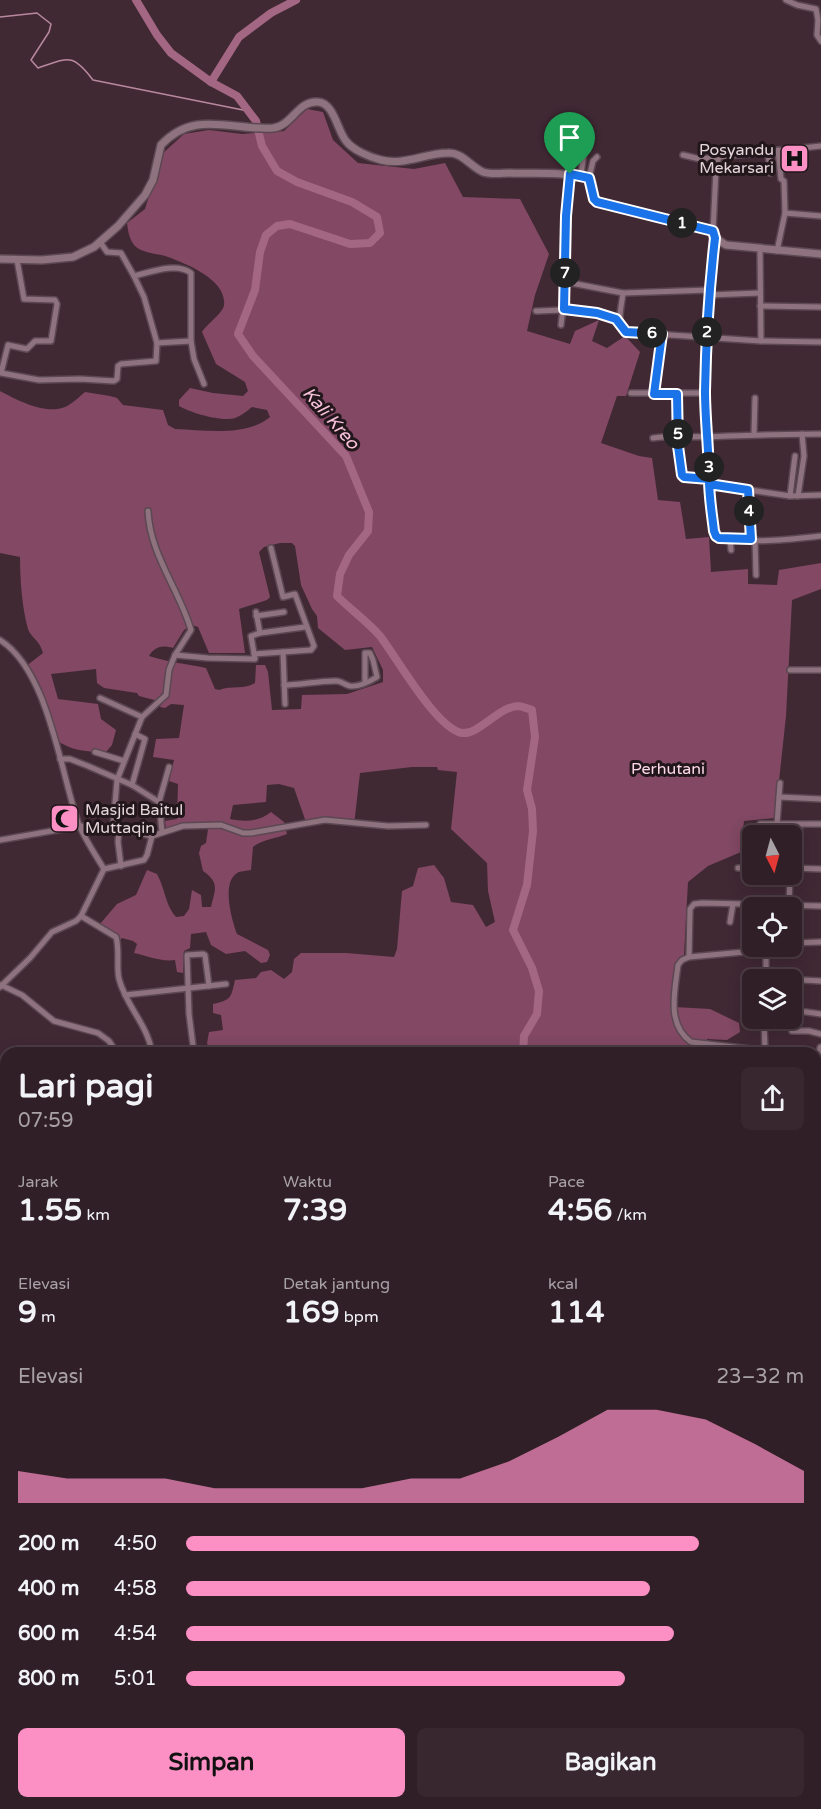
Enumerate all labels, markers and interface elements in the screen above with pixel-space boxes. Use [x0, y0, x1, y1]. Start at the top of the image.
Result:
pin [544, 112, 595, 174]
icon: arrive [553, 121, 586, 154]
place label: Posyandu Mekarsari [699, 140, 774, 178]
hospital icon: Posyandu Mekarsari [779, 142, 811, 174]
pin: 1 [667, 208, 697, 238]
text: 1 [677, 213, 687, 233]
pin: 7 [550, 258, 580, 288]
text: 7 [560, 263, 570, 283]
pin: 2 [692, 317, 722, 347]
pin: 6 [637, 318, 667, 348]
text: 2 [702, 322, 712, 342]
text: 6 [647, 323, 657, 343]
water label: Kali Kreo [298, 382, 365, 455]
pin: 5 [663, 419, 693, 449]
text: 5 [673, 424, 683, 444]
pin: 3 [694, 452, 724, 482]
text: 3 [704, 457, 714, 477]
pin: 4 [734, 496, 764, 526]
text: 4 [744, 501, 754, 521]
park label: Perhutani [631, 759, 705, 779]
place label: Masjid Baitul Muttaqin [85, 800, 183, 838]
mosque icon: Masjid Baitul Muttaqin [48, 802, 80, 834]
north arrow [742, 825, 802, 885]
map controls [742, 825, 802, 1029]
button: locate [742, 897, 802, 957]
button: layers [742, 969, 802, 1029]
text: Lari pagi [18, 1067, 153, 1106]
button: share [741, 1067, 804, 1130]
text: 07:59 [18, 1109, 73, 1133]
text: Jarak [18, 1172, 58, 1192]
text: Waktu [283, 1172, 332, 1192]
text: Pace [548, 1172, 585, 1192]
text: 1.55 [18, 1192, 82, 1229]
text: 7:39 [283, 1192, 347, 1229]
text: 4:56 [548, 1192, 612, 1229]
text: km [82, 1205, 110, 1225]
text: /km [612, 1205, 647, 1225]
text: Elevasi [18, 1274, 70, 1294]
text: Detak jantung [283, 1274, 390, 1294]
text: kcal [548, 1274, 578, 1294]
text: 9 [18, 1294, 37, 1331]
text: 169 [283, 1294, 340, 1331]
text: 114 [548, 1294, 605, 1331]
text: m [37, 1307, 56, 1327]
text: bpm [340, 1307, 379, 1327]
text: Elevasi [18, 1365, 83, 1389]
text: 23–32 m [717, 1365, 804, 1389]
text: 200 m [18, 1532, 79, 1556]
text: 4:50 [114, 1532, 157, 1556]
text: 400 m [18, 1577, 79, 1601]
text: 4:58 [114, 1577, 157, 1601]
text: 600 m [18, 1622, 79, 1646]
text: 4:54 [114, 1622, 157, 1646]
text: 800 m [18, 1667, 79, 1691]
text: 5:01 [114, 1667, 157, 1691]
button: Simpan [18, 1728, 405, 1797]
button: Bagikan [417, 1728, 804, 1797]

